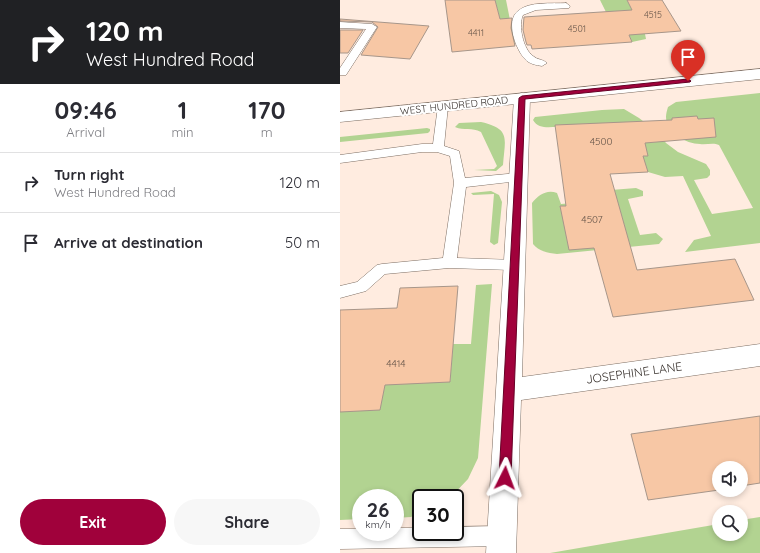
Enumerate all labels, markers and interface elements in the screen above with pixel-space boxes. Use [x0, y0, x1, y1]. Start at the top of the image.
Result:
house number: 4515 [644, 9, 662, 20]
text: 120 m [86, 13, 164, 48]
icon: right [20, 16, 72, 68]
house number: 4501 [568, 23, 586, 34]
house number: 4411 [468, 27, 484, 38]
pin [671, 40, 705, 81]
icon: arrive [677, 46, 699, 68]
text: West Hundred Road [86, 48, 254, 71]
street label: WEST HUNDRED ROAD [399, 93, 509, 118]
text: 09:46 [55, 95, 117, 125]
text: 1 [178, 95, 187, 125]
text: 170 [248, 95, 285, 125]
text: Arrival [66, 124, 105, 140]
text: min [171, 124, 194, 140]
text: m [261, 124, 273, 140]
house number: 4500 [590, 135, 612, 148]
text: Turn right [54, 165, 125, 184]
icon: right [20, 172, 42, 194]
text: 120 m [279, 173, 320, 192]
text: West Hundred Road [54, 184, 176, 200]
house number: 4507 [581, 213, 603, 226]
icon: arrive [20, 232, 42, 254]
text: Arrive at destination [54, 233, 203, 252]
text: 50 m [285, 233, 320, 252]
house number: 4414 [386, 357, 406, 370]
street label: JOSEPHINE LANE [585, 358, 683, 387]
position arrow [484, 457, 526, 499]
map controls [712, 461, 748, 541]
button: sound [712, 461, 748, 497]
speed limit sign: 30 [412, 489, 464, 541]
text: 26 [367, 497, 389, 522]
button: Exit [20, 499, 166, 545]
button: Share [174, 499, 320, 545]
button: search [712, 505, 748, 541]
text: km/h [365, 518, 391, 531]

